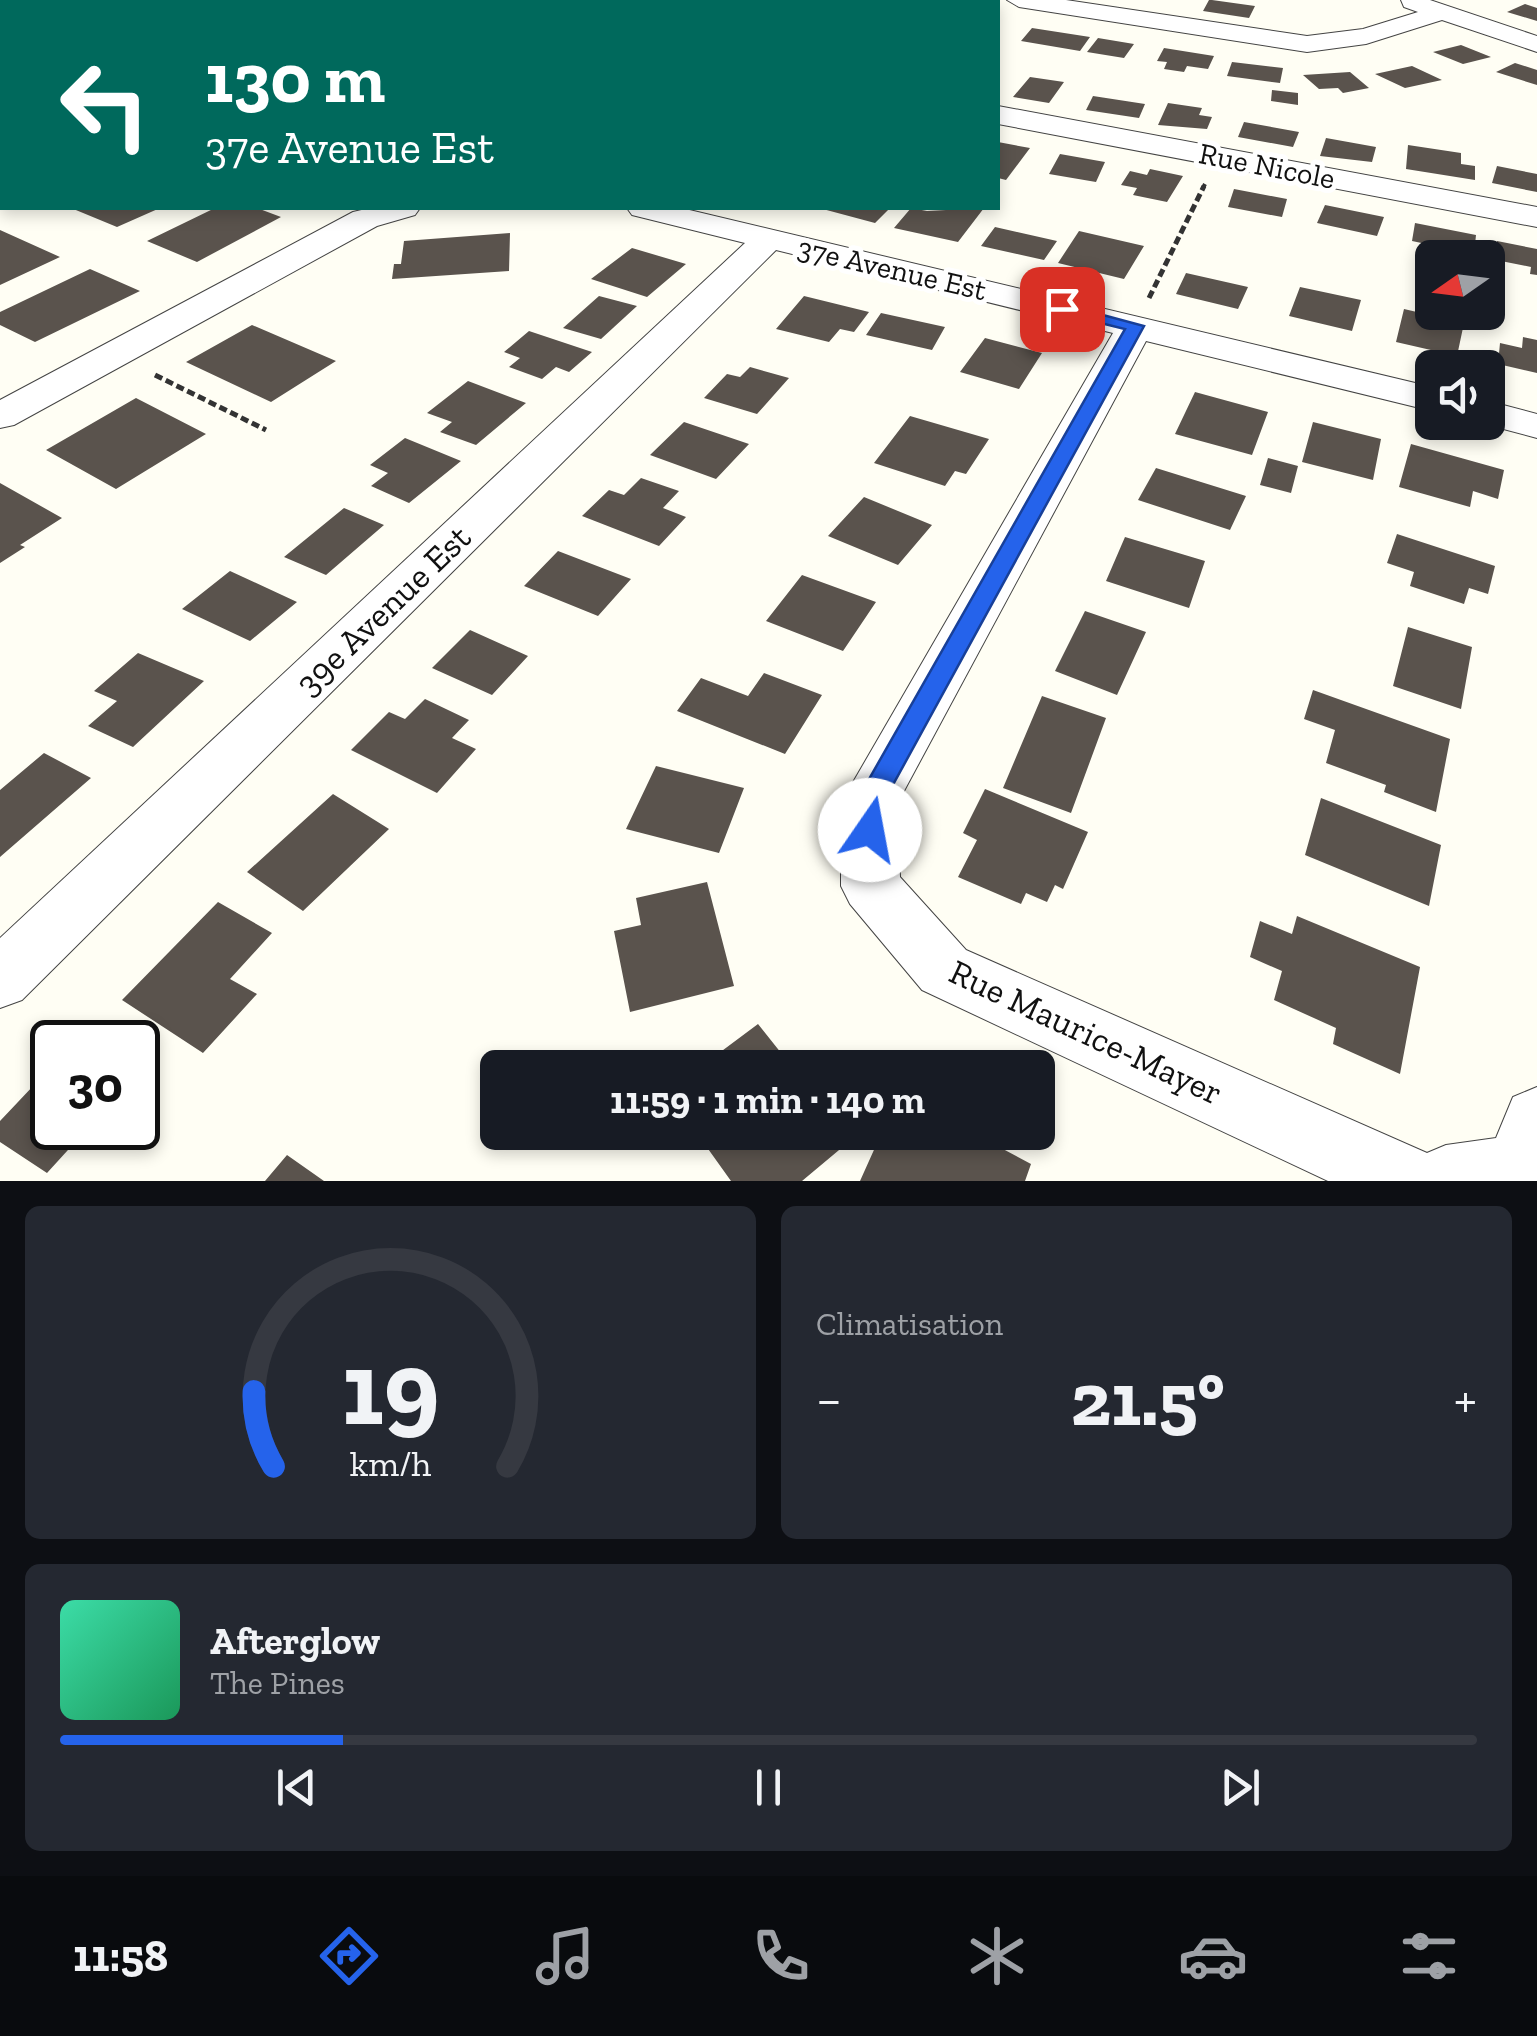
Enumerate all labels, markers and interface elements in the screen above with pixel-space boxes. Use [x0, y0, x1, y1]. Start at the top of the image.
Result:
text: 130 m [205, 36, 385, 120]
icon: left [40, 40, 170, 170]
text: 37e Avenue Est [205, 121, 494, 175]
street label: Rue Nicole [1196, 135, 1338, 197]
street label: 37e Avenue Est [794, 230, 990, 308]
north arrow [1415, 240, 1505, 330]
map controls [1415, 240, 1505, 440]
pin [1020, 267, 1105, 352]
icon: arrive [1035, 282, 1090, 337]
button: sound [1415, 350, 1505, 440]
street label: 39e Avenue Est [287, 516, 479, 704]
position arrow [818, 778, 922, 882]
street label: Rue Maurice-Mayer [943, 950, 1229, 1114]
speed limit sign: 30 [30, 1020, 160, 1150]
text: 11:59 · 1 min · 140 m [610, 1077, 925, 1123]
text: Climatisation [816, 1305, 1003, 1343]
text: 19 [342, 1326, 439, 1451]
text: 21.5° [1071, 1354, 1225, 1444]
text: − [816, 1366, 842, 1432]
text: + [1454, 1366, 1477, 1432]
text: km/h [350, 1442, 431, 1485]
text: Afterglow [210, 1618, 380, 1664]
text: The Pines [210, 1664, 345, 1702]
icon: previous [269, 1760, 324, 1815]
icon: pause [741, 1760, 796, 1815]
icon: next [1213, 1760, 1268, 1815]
icon: directions [314, 1921, 384, 1991]
icon: music [530, 1921, 600, 1991]
icon: phone [746, 1921, 816, 1991]
icon: climate [962, 1921, 1032, 1991]
icon: car [1178, 1921, 1248, 1991]
icon: filters [1394, 1921, 1464, 1991]
text: 11:58 [73, 1929, 168, 1983]

